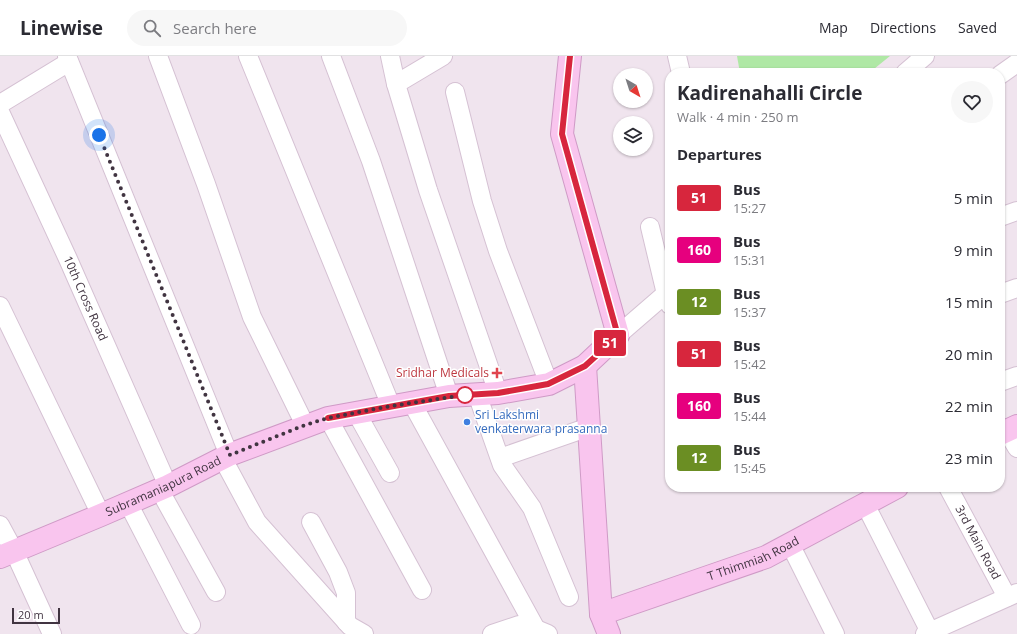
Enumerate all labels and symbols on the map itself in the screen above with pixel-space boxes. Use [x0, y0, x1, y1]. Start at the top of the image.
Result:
north arrow [613, 68, 653, 108]
your location [89, 125, 109, 145]
street label: 10th Cross Road [60, 253, 112, 343]
line badge: 51 [592, 330, 628, 356]
place label: Sridhar Medicals [396, 364, 489, 381]
marker: Sridhar Medicals [492, 368, 502, 378]
unlabelled marker [456, 386, 474, 404]
place label: Sri Lakshmi venkaterwara prasanna [475, 406, 607, 437]
marker: Sri Lakshmi venkaterwara prasanna [462, 417, 472, 427]
street label: Subramaniapura Road [103, 451, 224, 520]
street label: 3rd Main Road [951, 502, 1005, 582]
street label: T Thimmiah Road [705, 532, 802, 585]
scale bar [12, 606, 60, 625]

